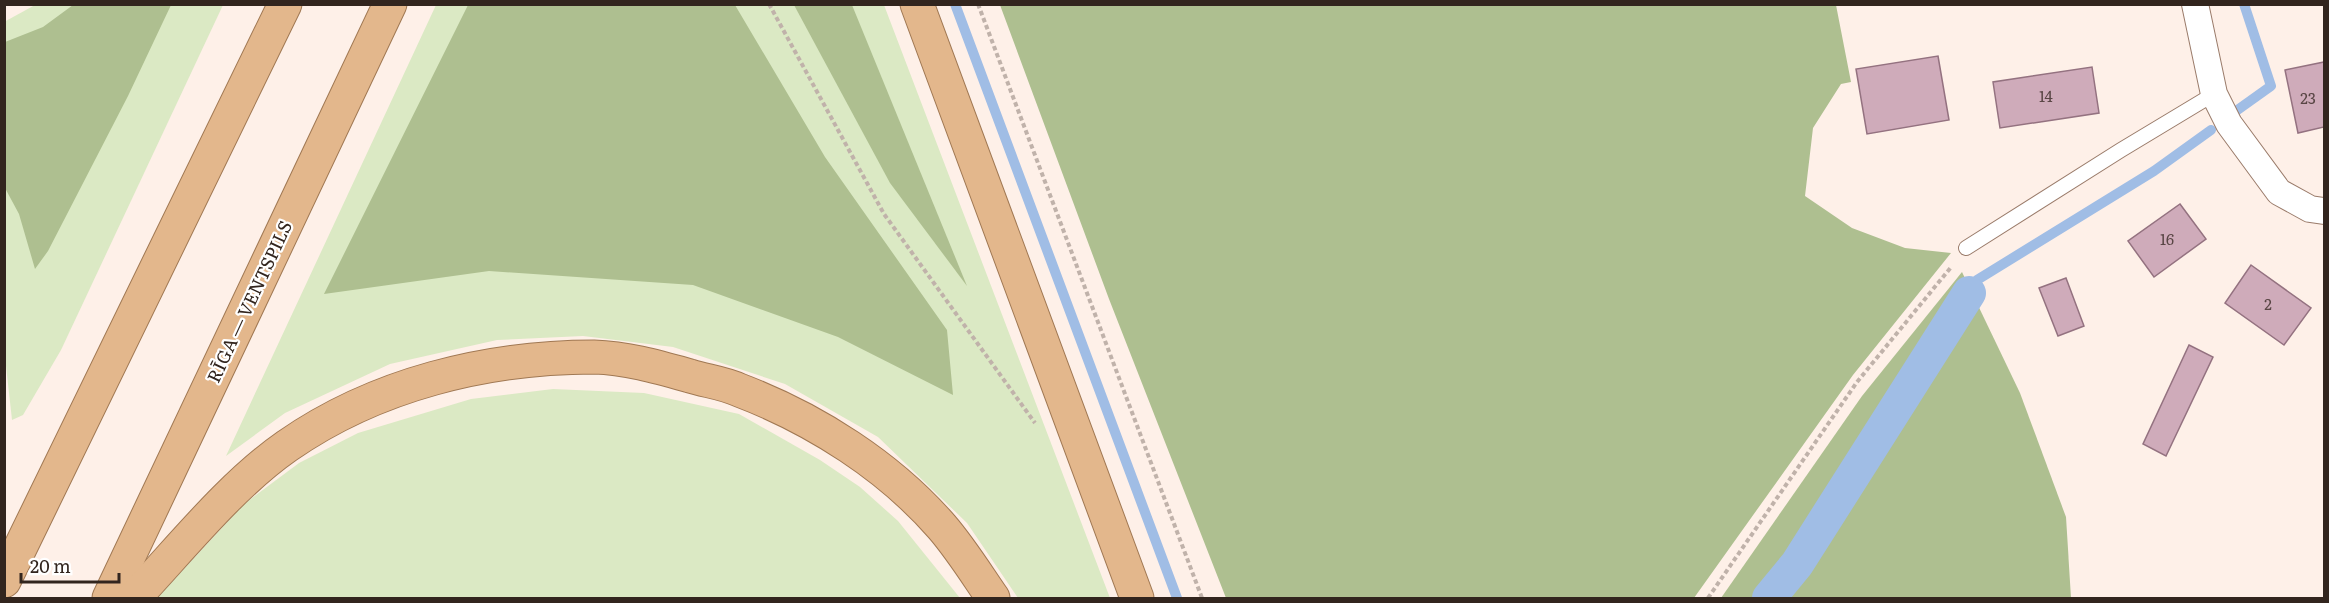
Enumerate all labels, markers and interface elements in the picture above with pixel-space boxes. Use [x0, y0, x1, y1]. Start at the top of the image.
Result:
house number: 14 [2039, 84, 2053, 107]
house number: 23 [2300, 86, 2316, 109]
street label: RĪGA — VENTSPILS [199, 216, 298, 387]
house number: 16 [2160, 227, 2174, 250]
house number: 2 [2264, 292, 2272, 315]
scale bar [21, 546, 118, 584]
text: 20 m [30, 552, 71, 579]

